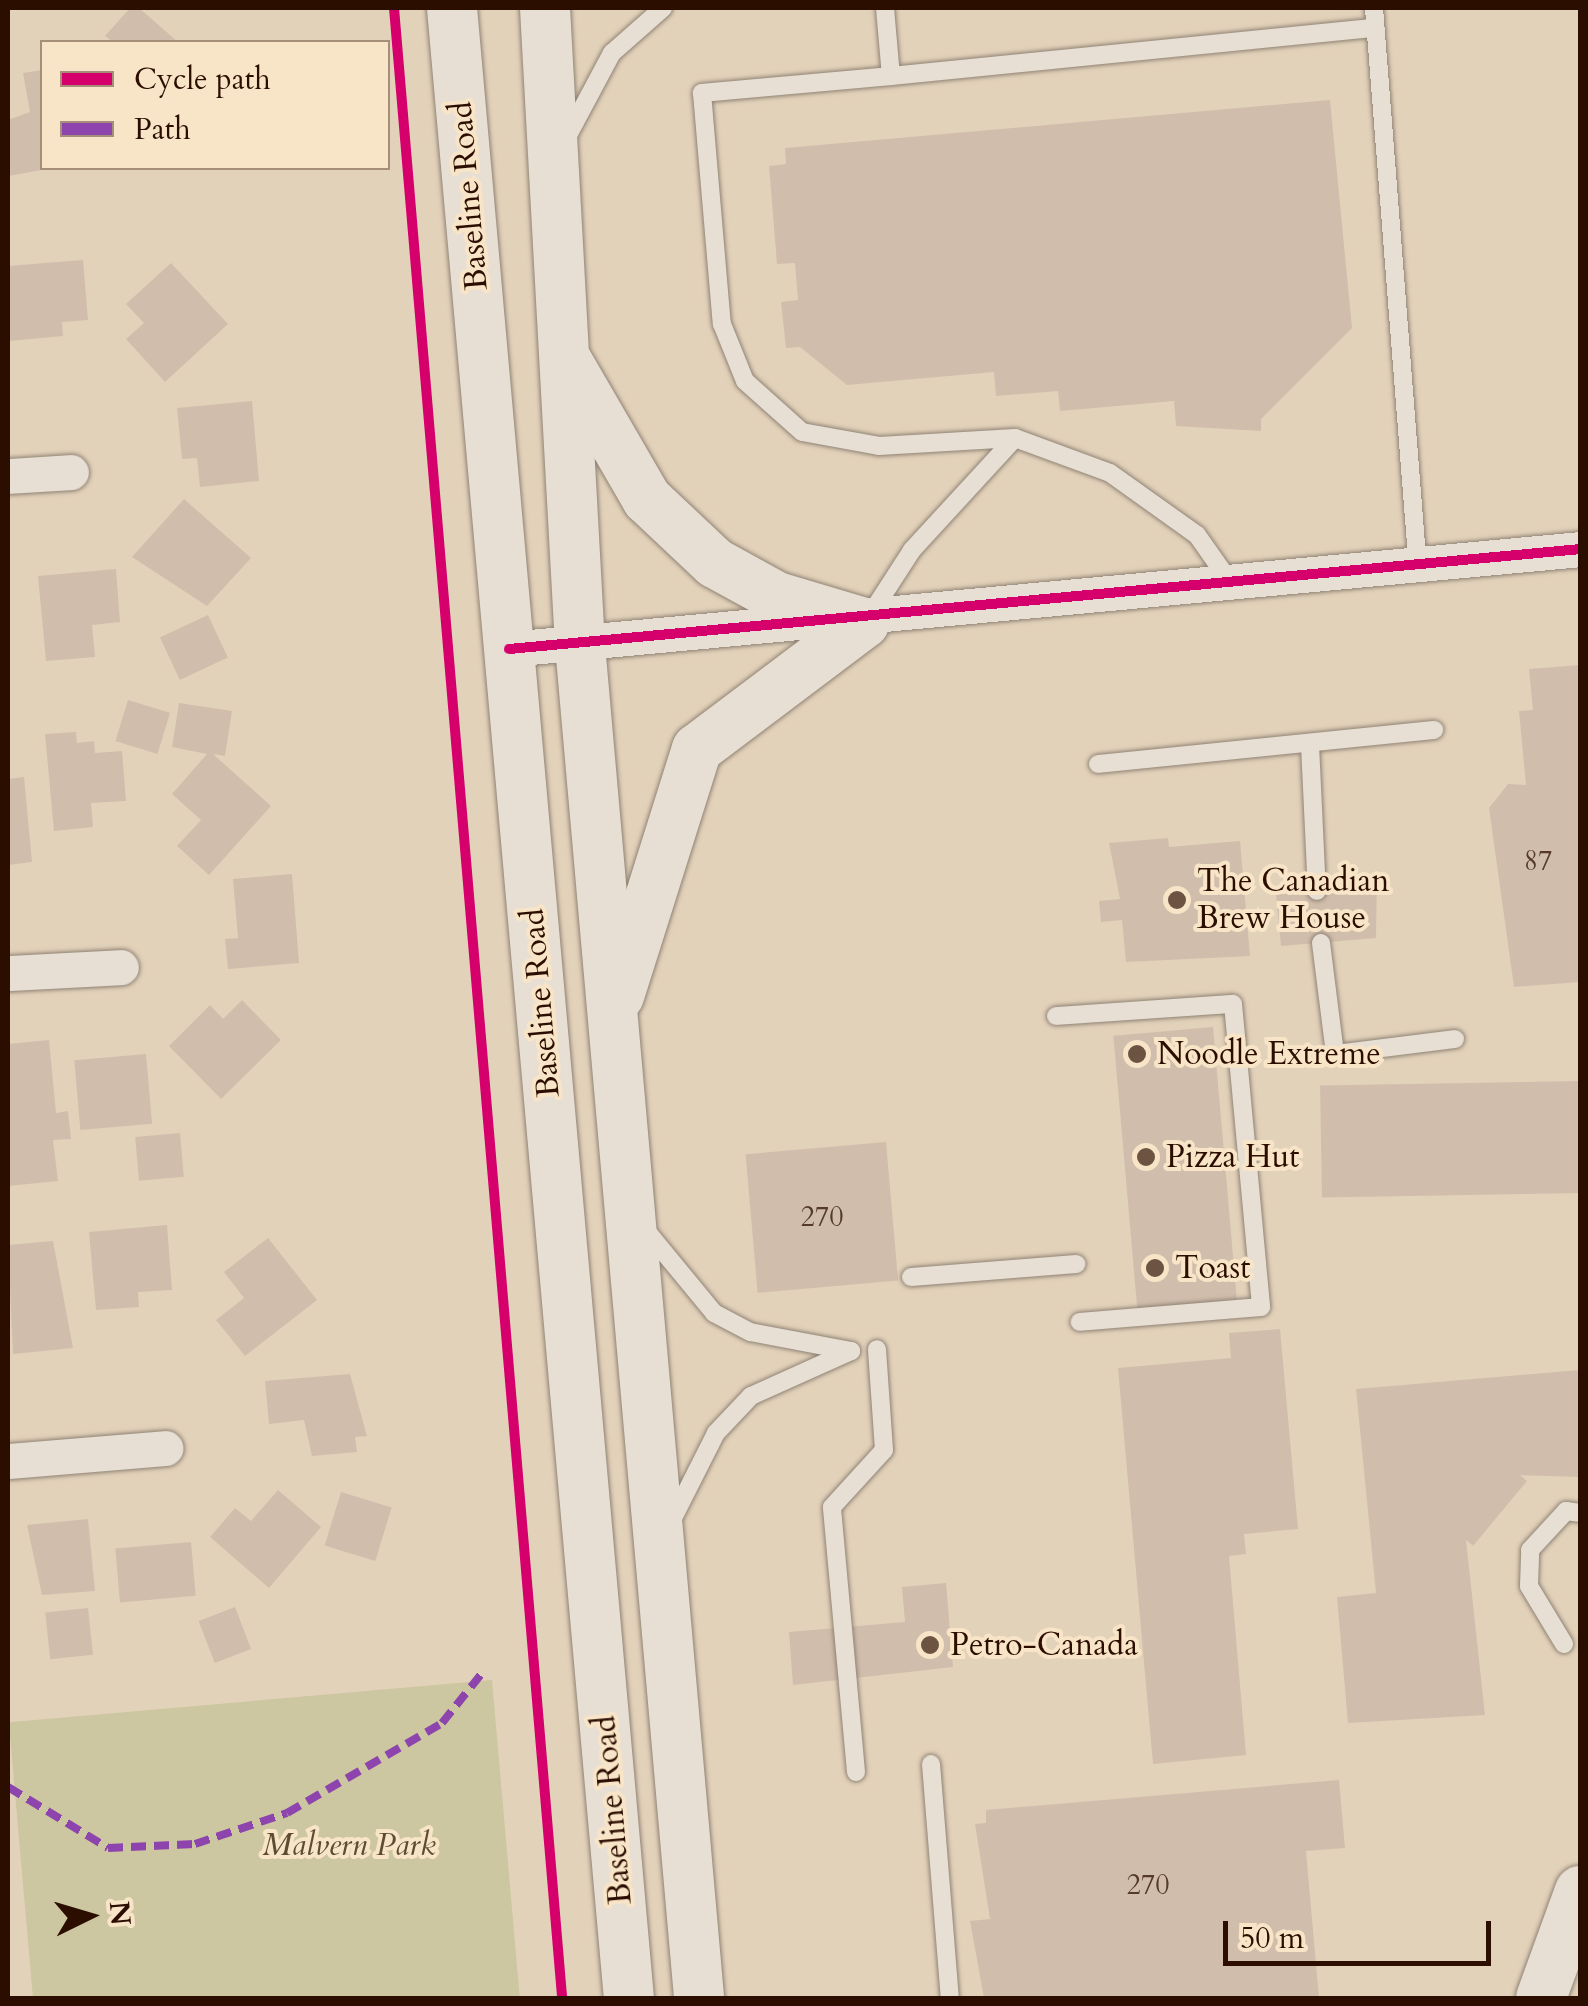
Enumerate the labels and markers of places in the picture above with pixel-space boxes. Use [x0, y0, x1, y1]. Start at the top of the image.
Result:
place label: The Canadian Brew House [1197, 863, 1390, 938]
marker: The Canadian Brew House [1166, 889, 1188, 911]
place label: Noodle Extreme [1157, 1035, 1381, 1073]
marker: Noodle Extreme [1126, 1043, 1148, 1065]
place label: Pizza Hut [1166, 1138, 1299, 1176]
marker: Pizza Hut [1135, 1146, 1157, 1168]
place label: Toast [1175, 1249, 1250, 1287]
marker: Toast [1144, 1257, 1166, 1279]
place label: Petro-Canada [950, 1626, 1138, 1664]
marker: Petro-Canada [919, 1634, 941, 1656]

